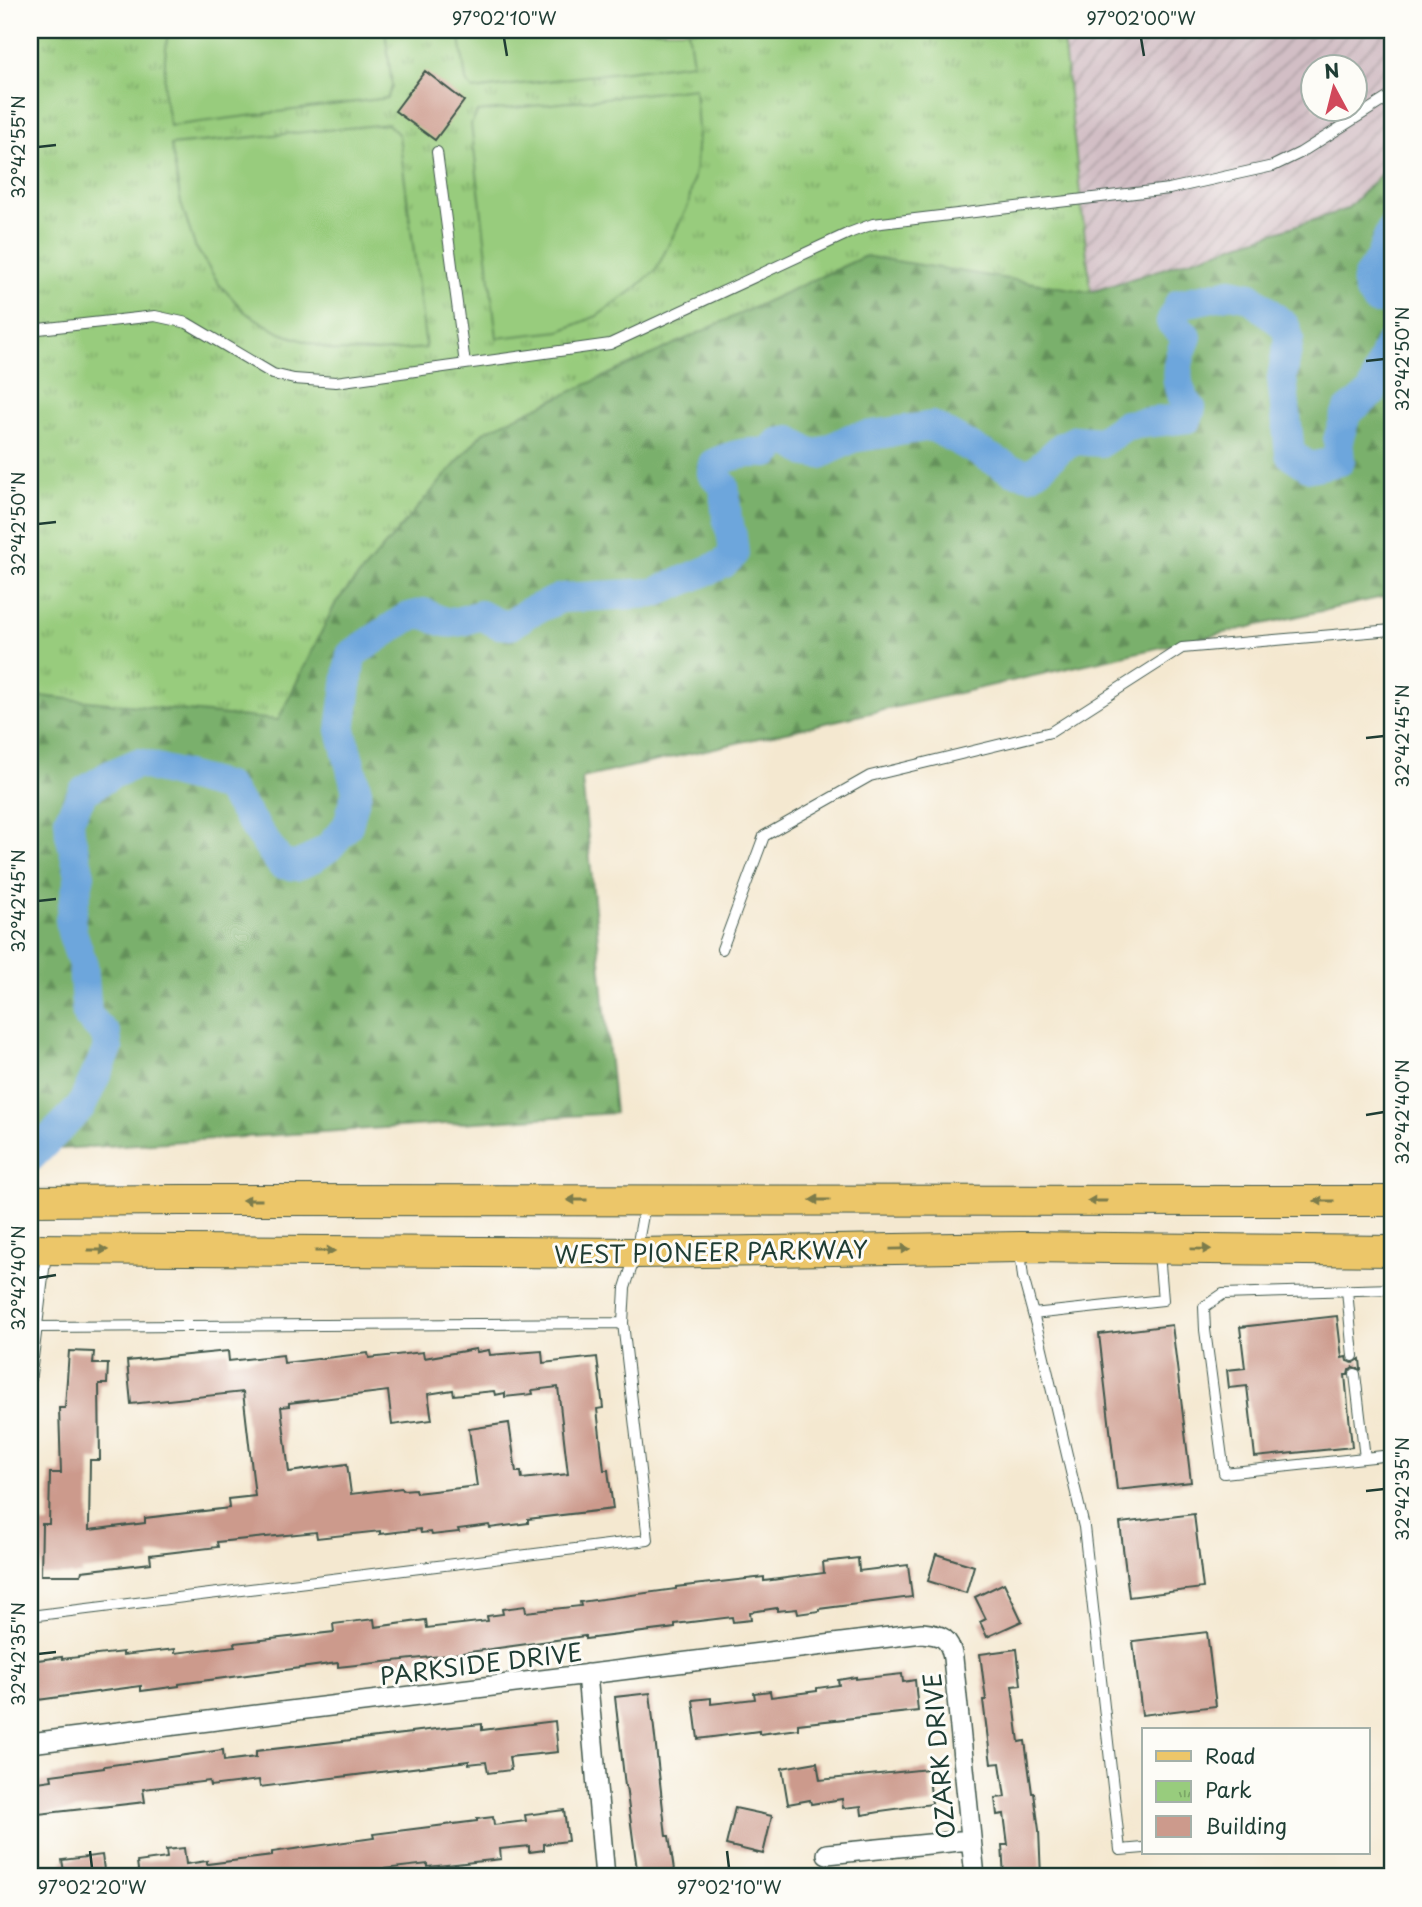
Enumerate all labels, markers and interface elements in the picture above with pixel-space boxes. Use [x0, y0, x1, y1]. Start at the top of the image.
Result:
text: 97°02'10"W [452, 4, 557, 31]
text: 97°02'00"W [1086, 4, 1196, 31]
north arrow [1300, 52, 1370, 122]
text: N [1323, 55, 1341, 85]
text: 32°42'55"N [4, 95, 31, 199]
text: 32°42'50"N [1388, 306, 1415, 412]
text: 32°42'50"N [4, 471, 31, 577]
text: 32°42'45"N [1388, 684, 1415, 788]
text: 32°42'45"N [4, 849, 31, 953]
text: 32°42'40"N [1388, 1059, 1415, 1165]
one-way arrow [241, 1194, 263, 1206]
one-way arrow [566, 1194, 588, 1206]
one-way arrow [809, 1194, 831, 1206]
one-way arrow [1085, 1195, 1107, 1207]
one-way arrow [1313, 1195, 1335, 1207]
text: 32°42'40"N [4, 1225, 31, 1331]
street label: WEST PIONEER PARKWAY [554, 1230, 868, 1272]
one-way arrow [889, 1243, 911, 1255]
one-way arrow [1190, 1243, 1212, 1255]
one-way arrow [87, 1244, 109, 1256]
one-way arrow [315, 1245, 337, 1257]
text: 32°42'35"N [1388, 1437, 1415, 1541]
text: 32°42'35"N [4, 1602, 31, 1706]
street label: PARKSIDE DRIVE [378, 1633, 584, 1693]
street label: OZARK DRIVE [913, 1672, 963, 1840]
legend [1142, 1728, 1370, 1854]
text: Road [1205, 1739, 1256, 1771]
text: Park [1205, 1773, 1252, 1805]
text: Building [1205, 1809, 1287, 1841]
text: 97°02'20"W [37, 1873, 147, 1900]
text: 97°02'10"W [677, 1873, 782, 1900]

